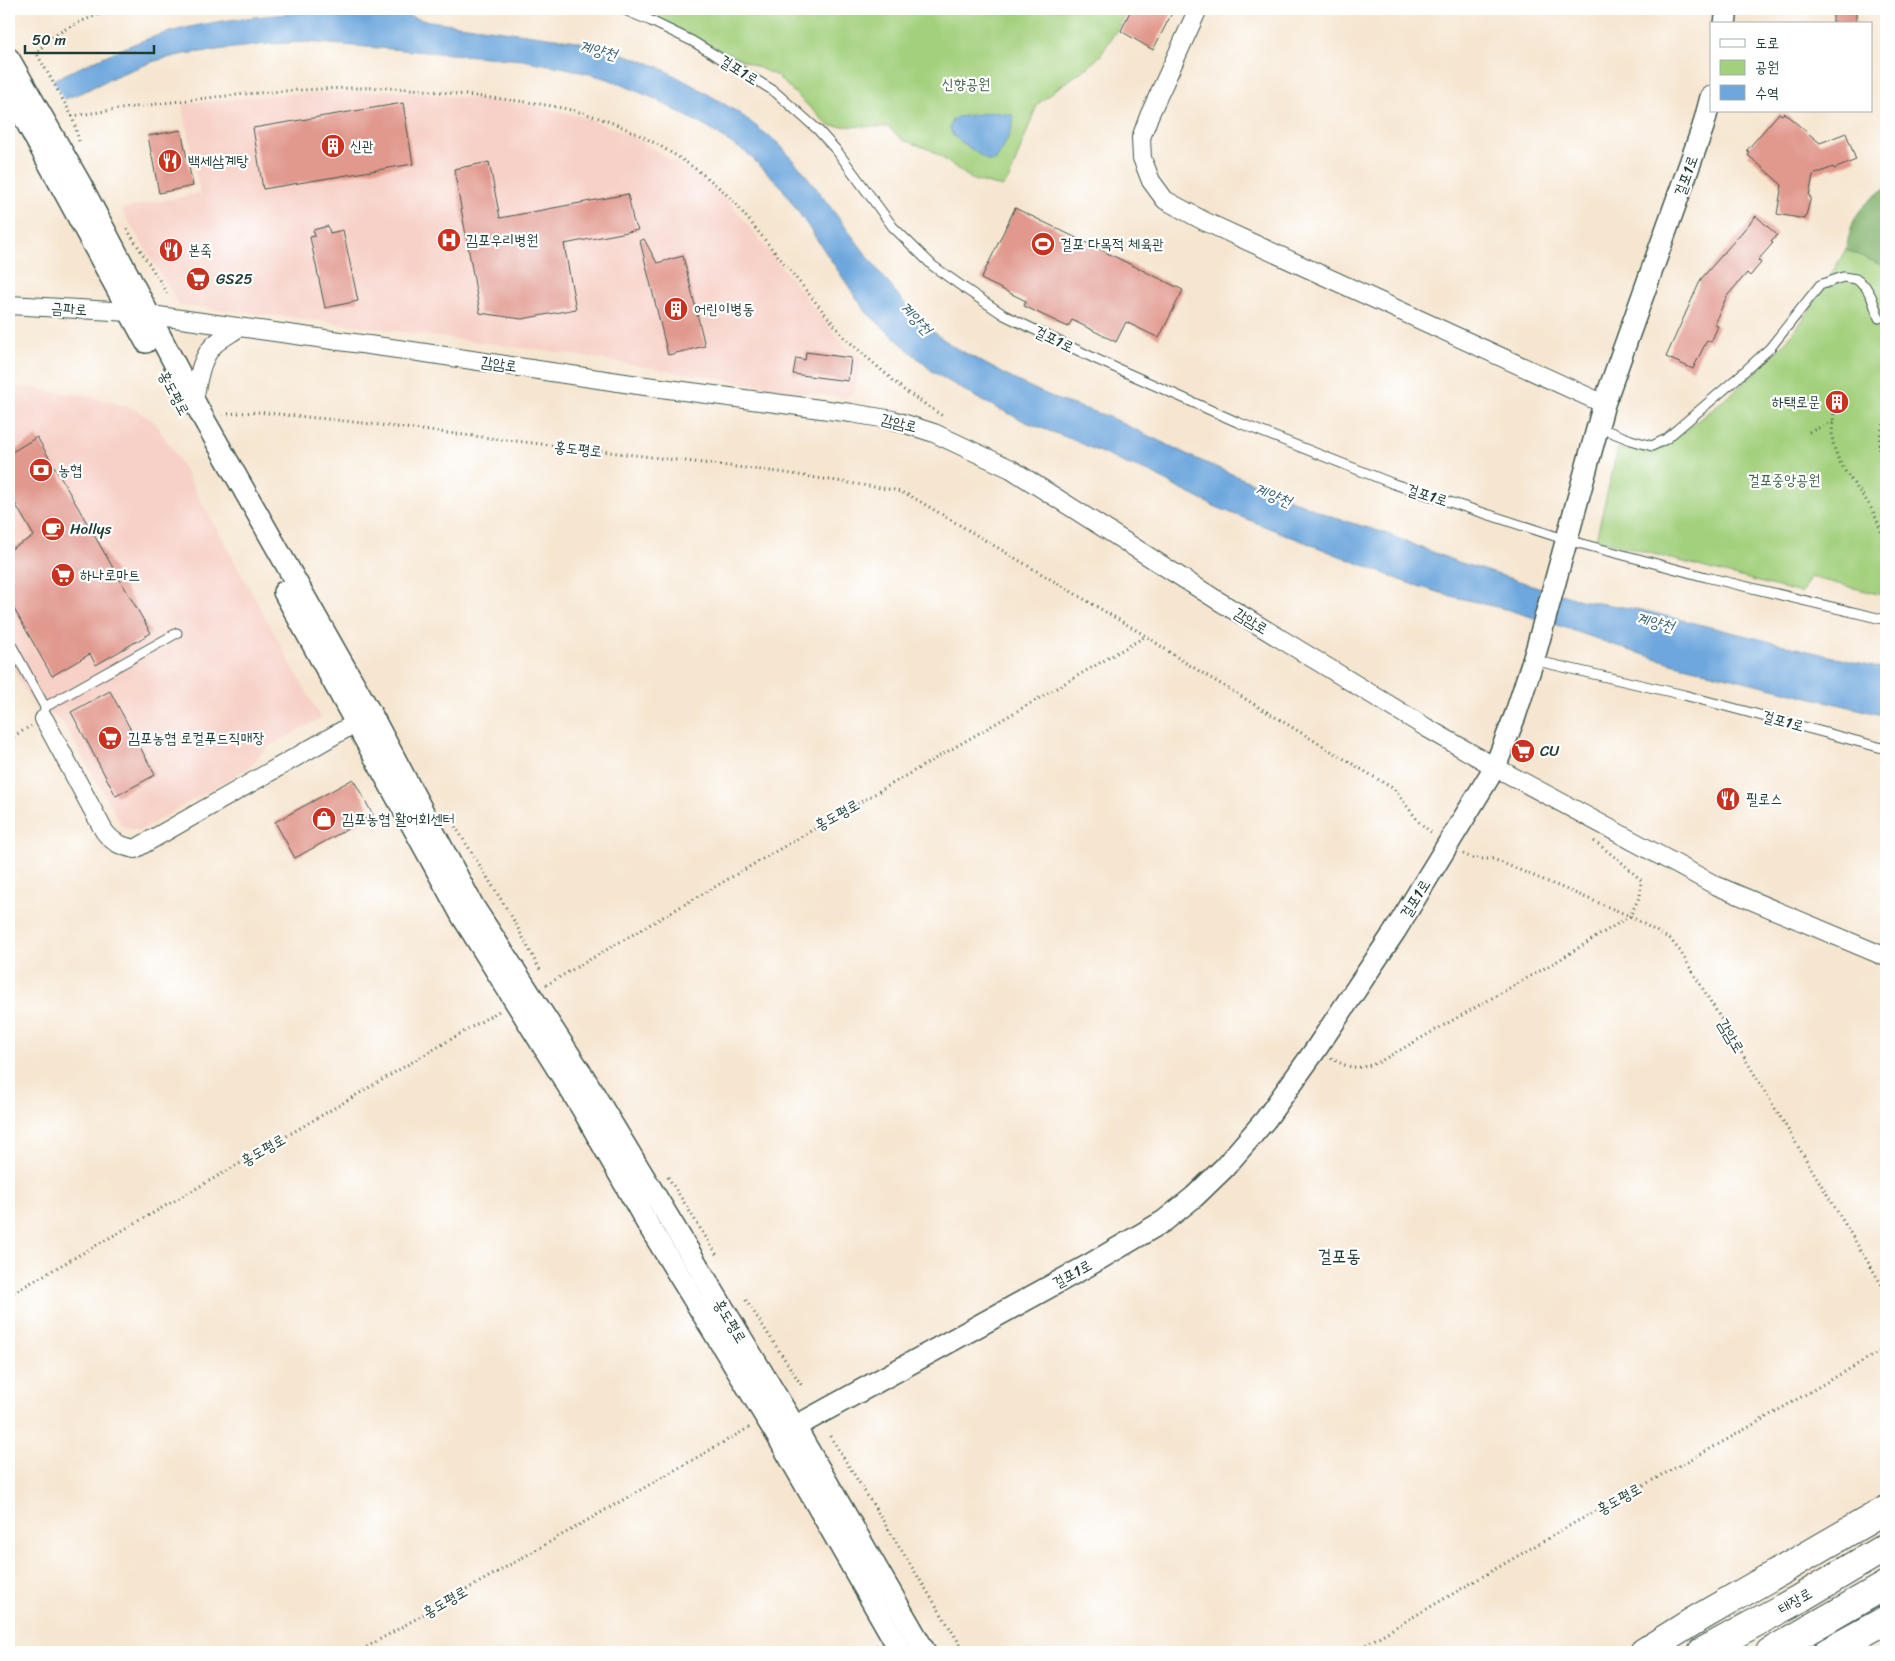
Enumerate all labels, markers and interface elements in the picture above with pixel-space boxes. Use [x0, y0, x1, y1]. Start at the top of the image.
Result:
scale bar [25, 22, 154, 54]
legend [1710, 22, 1872, 112]
text: 50 m [32, 27, 67, 53]
text: 도로 [1755, 30, 1779, 56]
water label: 계양천 [576, 31, 622, 69]
street label: 걸포1로 [714, 48, 764, 92]
text: 공원 [1755, 54, 1779, 80]
park label: 신향공원 [942, 71, 990, 97]
text: 수역 [1755, 80, 1779, 106]
building icon: 신관 [320, 133, 346, 159]
place label: 신관 [350, 133, 374, 159]
restaurant icon: 백세삼계탕 [157, 148, 183, 174]
place label: 백세삼계탕 [188, 148, 249, 174]
street label: 걸포1로 [1666, 152, 1706, 200]
hospital icon: 김포우리병원 [436, 227, 462, 253]
place label: 김포우리병원 [466, 227, 538, 253]
sports icon: 걸포 다목적 체육관 [1030, 231, 1056, 257]
place label: 걸포 다목적 체육관 [1060, 231, 1164, 257]
restaurant icon: 본죽 [158, 237, 184, 263]
place label: 본죽 [188, 237, 212, 263]
supermarket icon: GS25 [185, 266, 211, 292]
place label: GS25 [216, 266, 253, 292]
water label: 계양천 [892, 294, 941, 343]
street label: 금파로 [50, 295, 88, 323]
building icon: 어린이병동 [663, 296, 689, 322]
place label: 어린이병동 [694, 296, 754, 322]
street label: 걸포1로 [1029, 318, 1079, 360]
street label: 감암로 [479, 349, 519, 379]
street label: 홍도평로 [151, 366, 197, 420]
place label: 하택로문 [1772, 389, 1820, 415]
building icon: 하택로문 [1824, 389, 1850, 415]
street label: 감암로 [878, 406, 920, 440]
street label: 홍도평로 [553, 434, 603, 464]
bank icon: 농협 [28, 457, 54, 483]
place label: 농협 [58, 457, 82, 483]
park label: 걸포중앙공원 [1748, 467, 1820, 493]
water label: 계양천 [1250, 474, 1298, 516]
street label: 걸포1로 [1403, 476, 1451, 514]
cafe icon: Hollys [40, 516, 66, 542]
place label: Hollys [70, 516, 111, 542]
supermarket icon: 하나로마트 [50, 562, 76, 588]
place label: 하나로마트 [80, 562, 140, 588]
street label: 감암로 [1229, 601, 1273, 641]
water label: 계양천 [1633, 603, 1679, 641]
street label: 걸포1로 [1759, 703, 1807, 739]
supermarket icon: 김포농협 로컬푸드직매장 [97, 725, 123, 751]
place label: 김포농협 로컬푸드직매장 [128, 725, 265, 751]
supermarket icon: CU [1510, 738, 1536, 764]
place label: CU [1540, 738, 1560, 764]
restaurant icon: 필로스 [1715, 786, 1741, 812]
place label: 필로스 [1746, 786, 1782, 812]
street label: 홍도평로 [810, 792, 864, 838]
shop icon: 김포농협 활어회센터 [311, 806, 337, 832]
place label: 김포농협 활어회센터 [342, 806, 455, 832]
street label: 걸포1로 [1393, 874, 1437, 924]
street label: 감암로 [1711, 1014, 1751, 1058]
street label: 홍도평로 [236, 1127, 290, 1173]
district label: 걸포동 [1317, 1240, 1361, 1272]
street label: 걸포1로 [1047, 1252, 1097, 1296]
street label: 홍도평로 [706, 1294, 754, 1348]
street label: 홍도평로 [1592, 1476, 1646, 1522]
street label: 홍도평로 [418, 1579, 472, 1625]
street label: 태장로 [1773, 1581, 1817, 1621]

